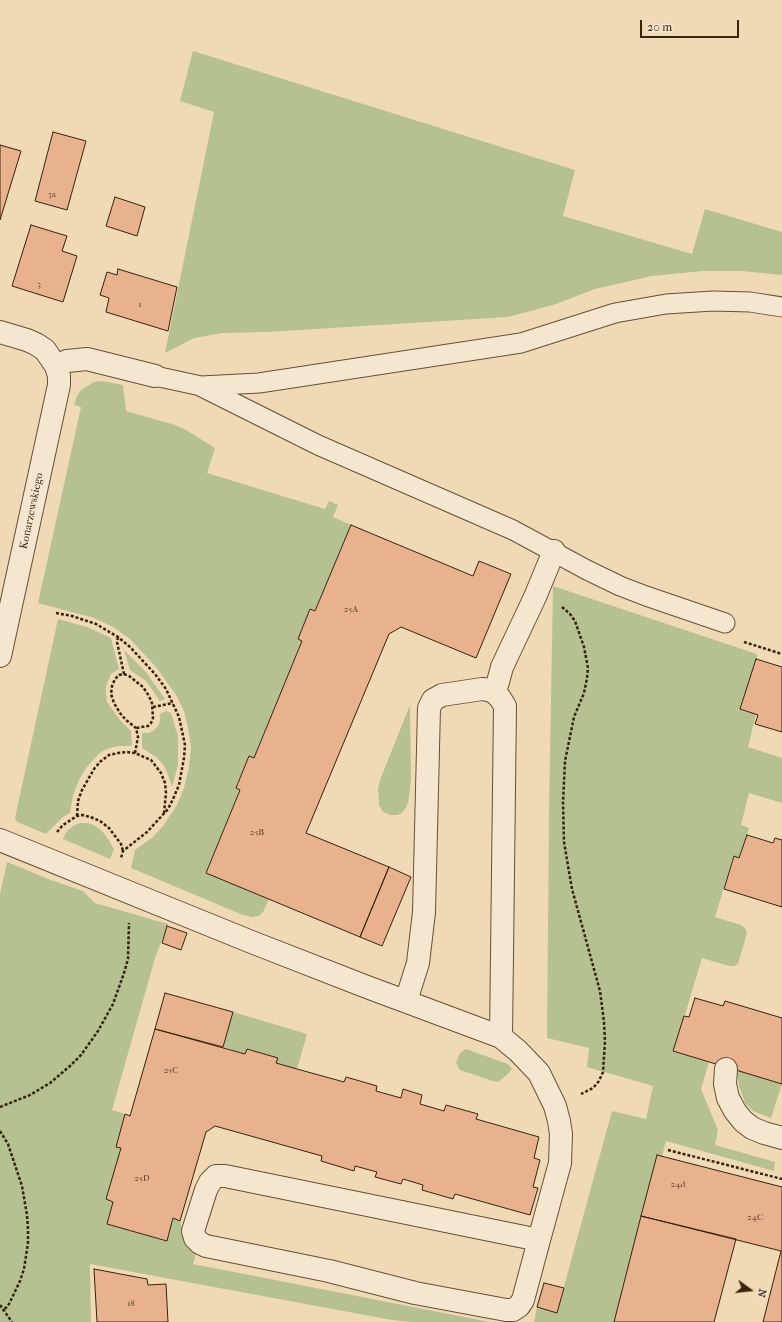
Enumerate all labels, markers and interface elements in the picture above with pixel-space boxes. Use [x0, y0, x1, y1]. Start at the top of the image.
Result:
scale bar [642, 12, 741, 38]
text: 20 m [647, 20, 672, 34]
house number: 3a [48, 190, 56, 200]
house number: 3 [37, 280, 41, 290]
house number: 1 [138, 300, 142, 310]
street label: Konarzewskiego [17, 472, 47, 550]
house number: 25A [344, 605, 358, 615]
house number: 25B [250, 828, 264, 838]
house number: 25C [164, 1066, 178, 1076]
house number: 25D [134, 1174, 150, 1184]
house number: 24d [671, 1180, 685, 1190]
house number: 24C [747, 1213, 763, 1223]
north arrow [730, 1270, 770, 1310]
text: N [755, 1288, 769, 1299]
house number: 18 [127, 1299, 135, 1309]

